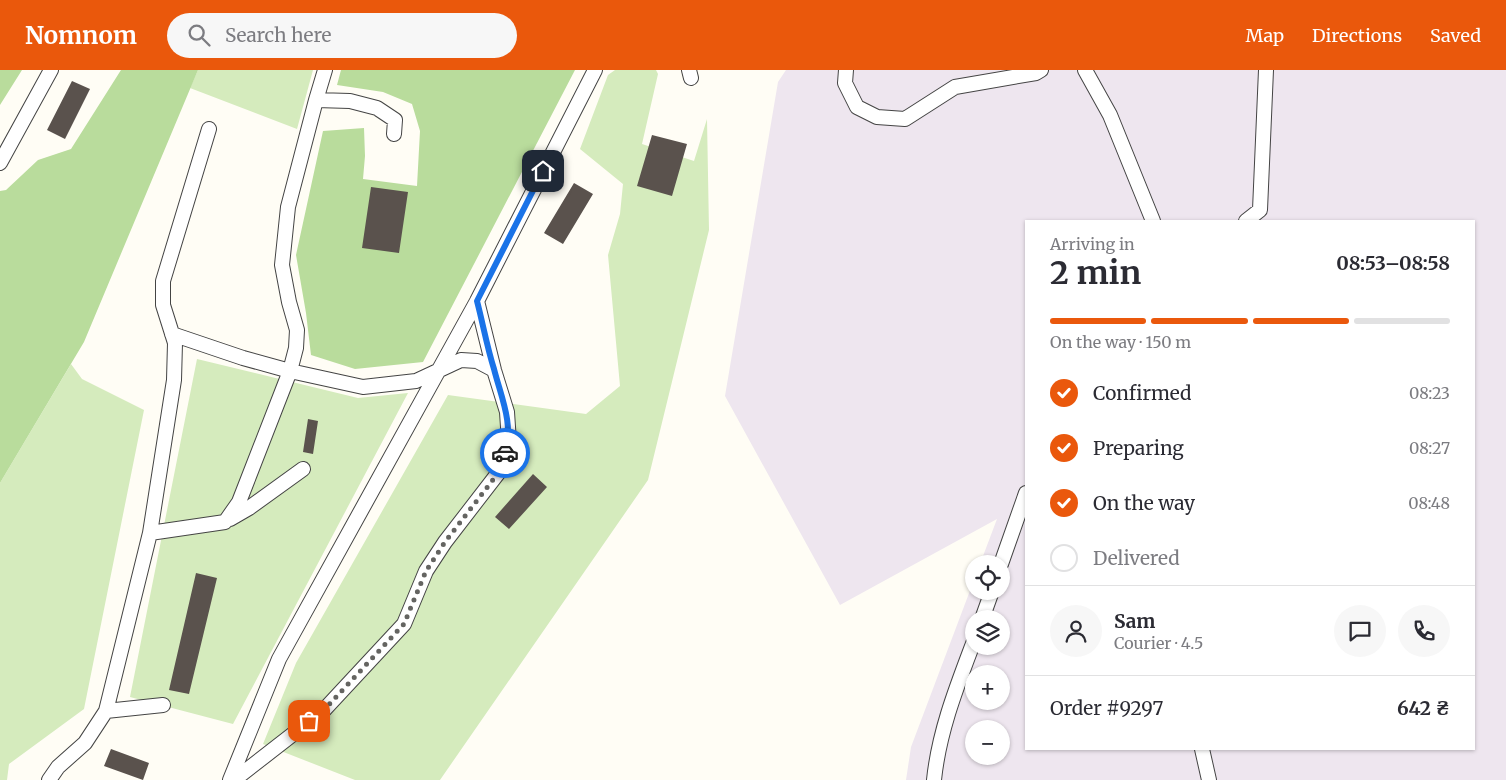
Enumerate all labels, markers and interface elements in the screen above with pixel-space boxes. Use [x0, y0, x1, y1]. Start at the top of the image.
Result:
search box [167, 13, 517, 58]
text: Nomnom [25, 20, 137, 51]
icon: search [185, 21, 213, 49]
text: Search here [225, 23, 331, 47]
text: Map [1246, 24, 1284, 47]
text: Directions [1312, 24, 1402, 47]
text: Saved [1430, 24, 1481, 47]
pin [522, 150, 564, 192]
icon: home [529, 157, 557, 185]
text: Arriving in [1050, 234, 1135, 254]
text: 08:53–08:58 [1336, 251, 1450, 275]
text: 2 min [1050, 253, 1141, 293]
text: On the way · 150 m [1050, 332, 1191, 352]
icon: check [1050, 379, 1078, 407]
text: Confirmed [1093, 381, 1191, 405]
text: 08:23 [1409, 383, 1450, 403]
courier [480, 428, 530, 478]
icon: check [1050, 434, 1078, 462]
text: Preparing [1093, 436, 1184, 460]
text: 08:27 [1409, 438, 1450, 458]
icon: car [491, 439, 519, 467]
icon: check [1050, 489, 1078, 517]
text: On the way [1093, 491, 1195, 515]
text: 08:48 [1408, 493, 1450, 513]
text: Delivered [1093, 546, 1180, 570]
map controls [965, 555, 1010, 765]
button: locate [965, 555, 1010, 600]
button: person [1050, 605, 1102, 657]
button: chat [1334, 605, 1386, 657]
button: phone [1398, 605, 1450, 657]
text: Sam [1114, 609, 1155, 633]
button: layers [965, 610, 1010, 655]
text: Courier · 4.5 [1114, 633, 1203, 653]
button: + [965, 665, 1010, 710]
text: Order #9297 [1050, 696, 1163, 720]
text: 642 ₴ [1397, 696, 1450, 720]
pin [288, 700, 330, 742]
icon: bag [295, 707, 323, 735]
button: − [965, 720, 1010, 765]

